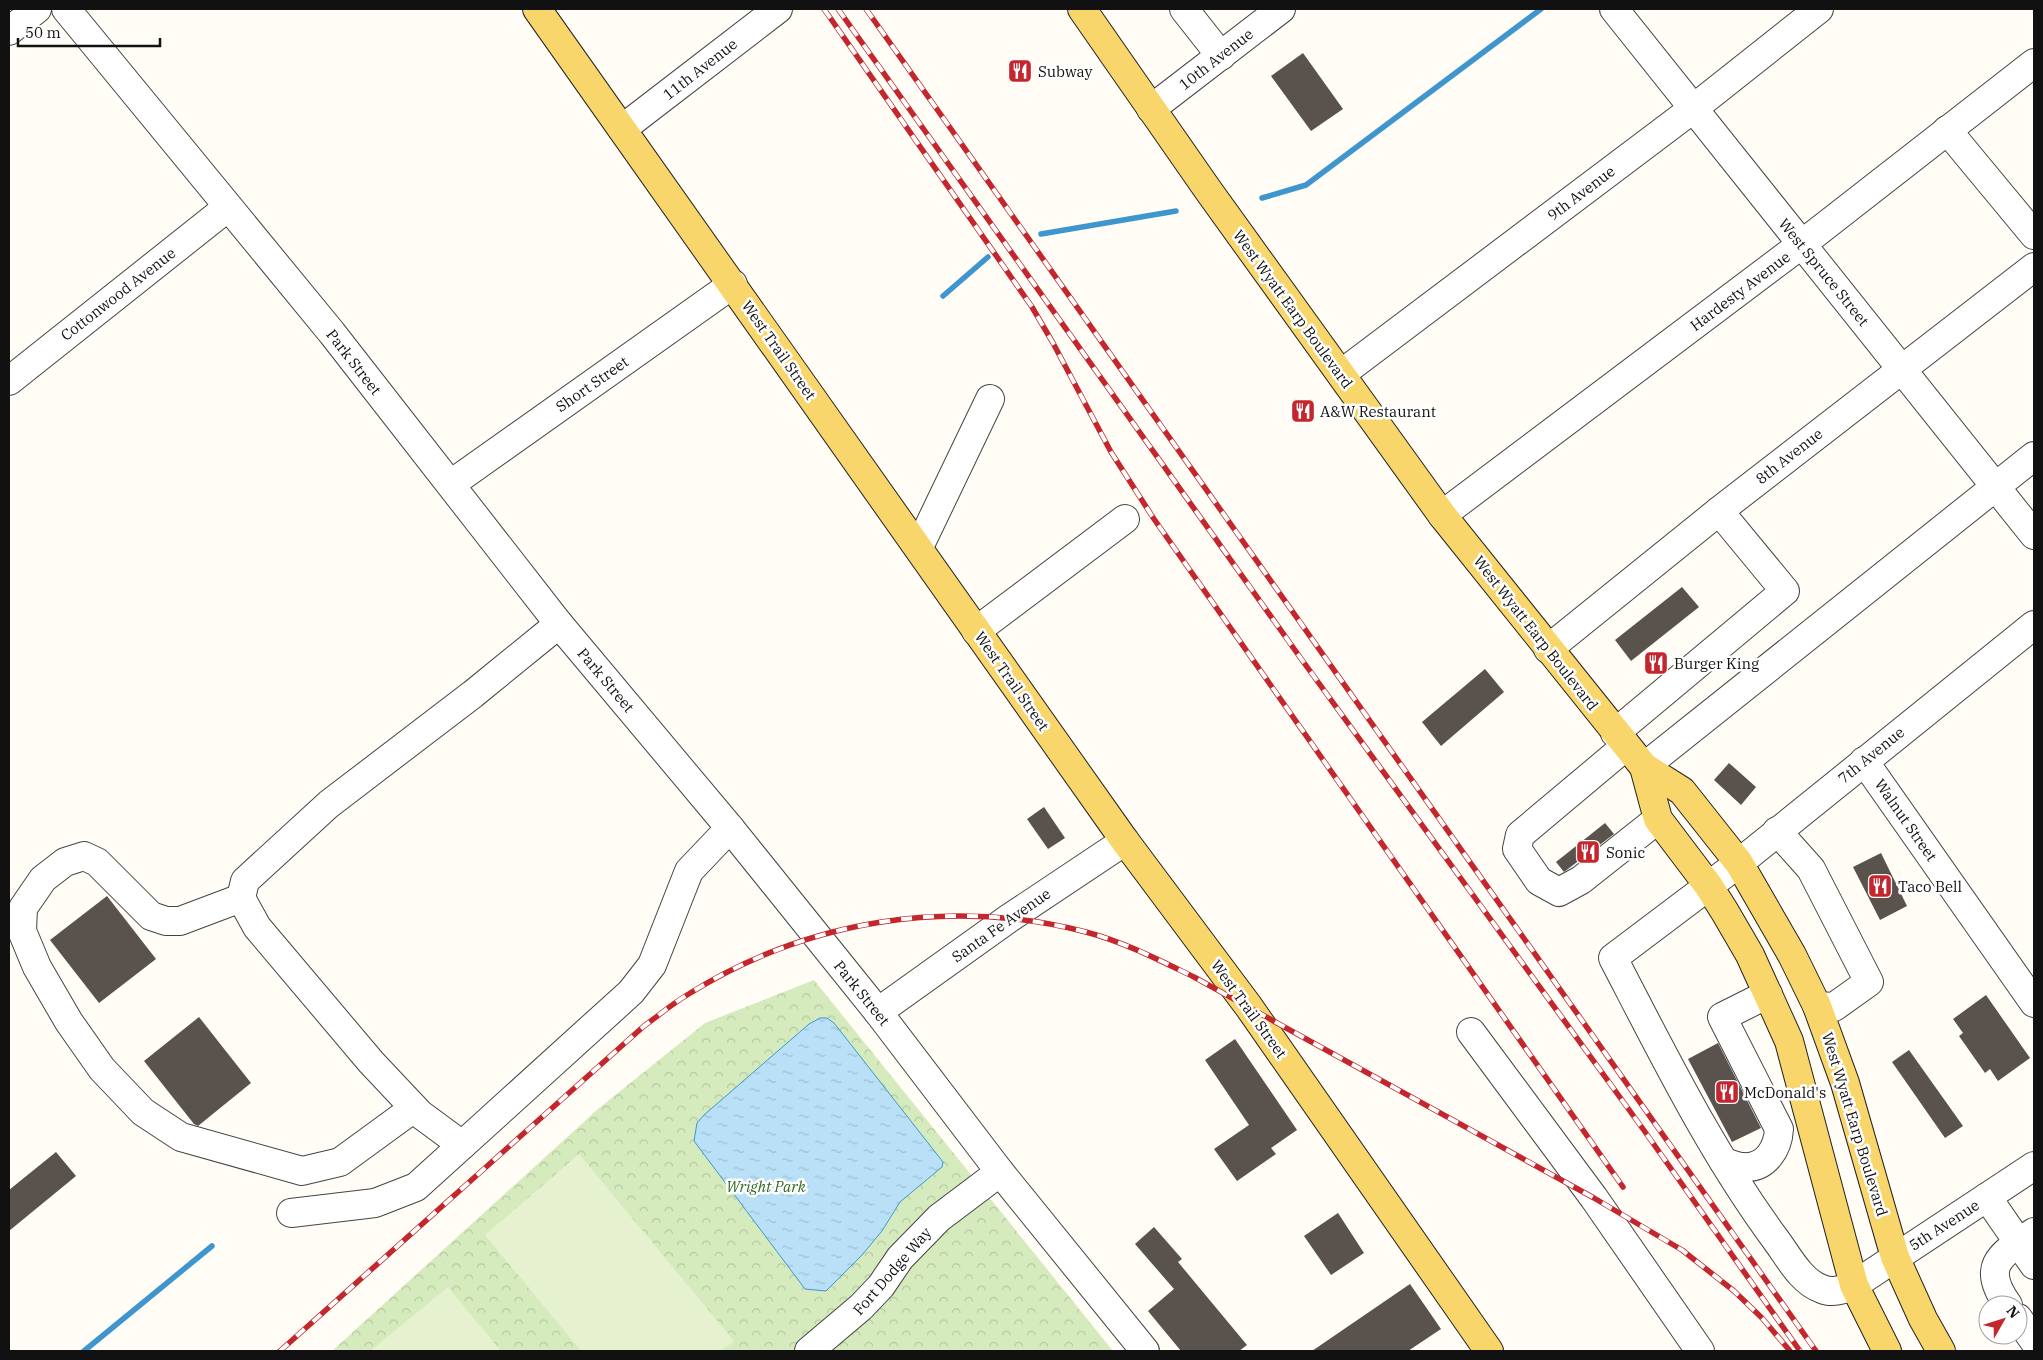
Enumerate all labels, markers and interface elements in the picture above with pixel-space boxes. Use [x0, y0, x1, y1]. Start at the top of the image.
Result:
scale bar [18, 15, 160, 47]
text: 50 m [25, 23, 61, 42]
street label: 10th Avenue [1175, 24, 1257, 94]
street label: 11th Avenue [659, 34, 741, 104]
restaurant icon: Subway [1007, 58, 1033, 84]
place label: Subway [1038, 62, 1093, 81]
street label: 9th Avenue [1543, 161, 1619, 225]
street label: West Spruce Street [1775, 214, 1873, 330]
street label: West Wyatt Earp Boulevard [1229, 226, 1357, 392]
street label: Cottonwood Avenue [57, 243, 179, 345]
street label: Hardesty Avenue [1686, 247, 1794, 335]
street label: West Trail Street [738, 297, 820, 403]
street label: Park Street [322, 325, 386, 399]
street label: Short Street [552, 352, 632, 416]
restaurant icon: A&W Restaurant [1290, 398, 1316, 424]
place label: A&W Restaurant [1320, 402, 1436, 421]
street label: 8th Avenue [1752, 424, 1826, 488]
street label: West Wyatt Earp Boulevard [1470, 552, 1602, 714]
street label: West Trail Street [971, 628, 1053, 734]
street label: Park Street [574, 644, 638, 716]
restaurant icon: Burger King [1643, 650, 1669, 676]
place label: Burger King [1674, 654, 1759, 673]
street label: 7th Avenue [1834, 722, 1908, 788]
street label: Walnut Street [1871, 775, 1941, 865]
restaurant icon: Sonic [1575, 839, 1601, 865]
place label: Sonic [1606, 843, 1646, 862]
restaurant icon: Taco Bell [1867, 873, 1893, 899]
place label: Taco Bell [1898, 877, 1962, 896]
street label: Santa Fe Avenue [948, 884, 1054, 966]
street label: West Trail Street [1207, 956, 1291, 1062]
street label: Park Street [830, 957, 894, 1029]
street label: West Wyatt Earp Boulevard [1818, 1030, 1892, 1218]
restaurant icon: McDonald's [1714, 1079, 1740, 1105]
place label: McDonald's [1744, 1083, 1826, 1102]
park label: Wright Park [726, 1177, 806, 1196]
street label: 5th Avenue [1905, 1195, 1983, 1255]
street label: Fort Dodge Way [849, 1223, 935, 1319]
north arrow [1978, 1295, 2028, 1345]
text: N [2003, 1302, 2024, 1322]

